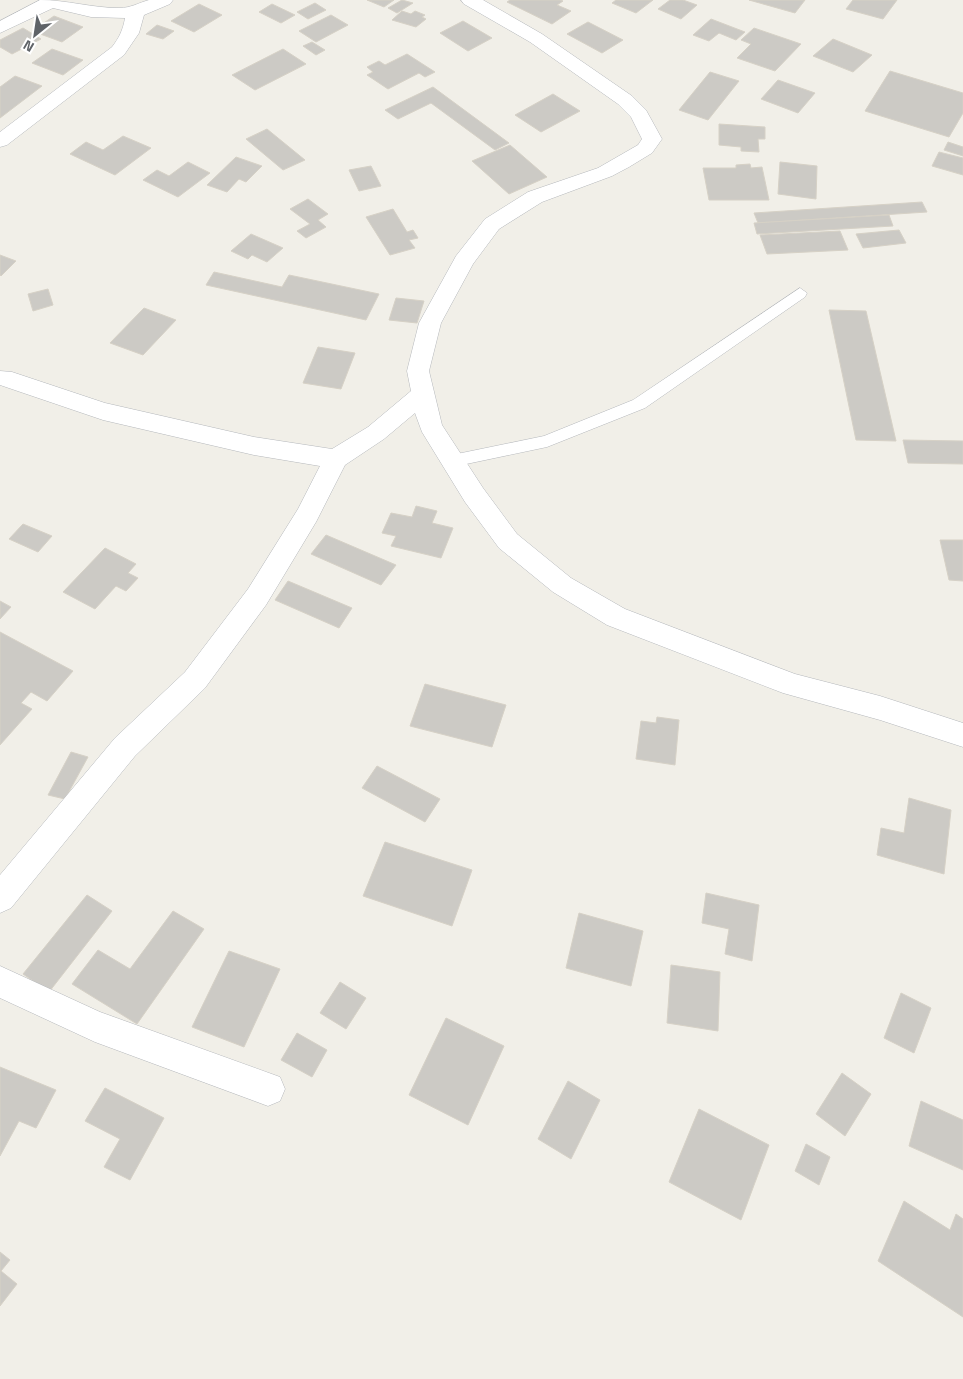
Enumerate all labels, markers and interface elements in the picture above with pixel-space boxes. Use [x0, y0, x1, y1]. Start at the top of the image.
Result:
north arrow [10, 10, 60, 60]
text: N [19, 35, 38, 58]

